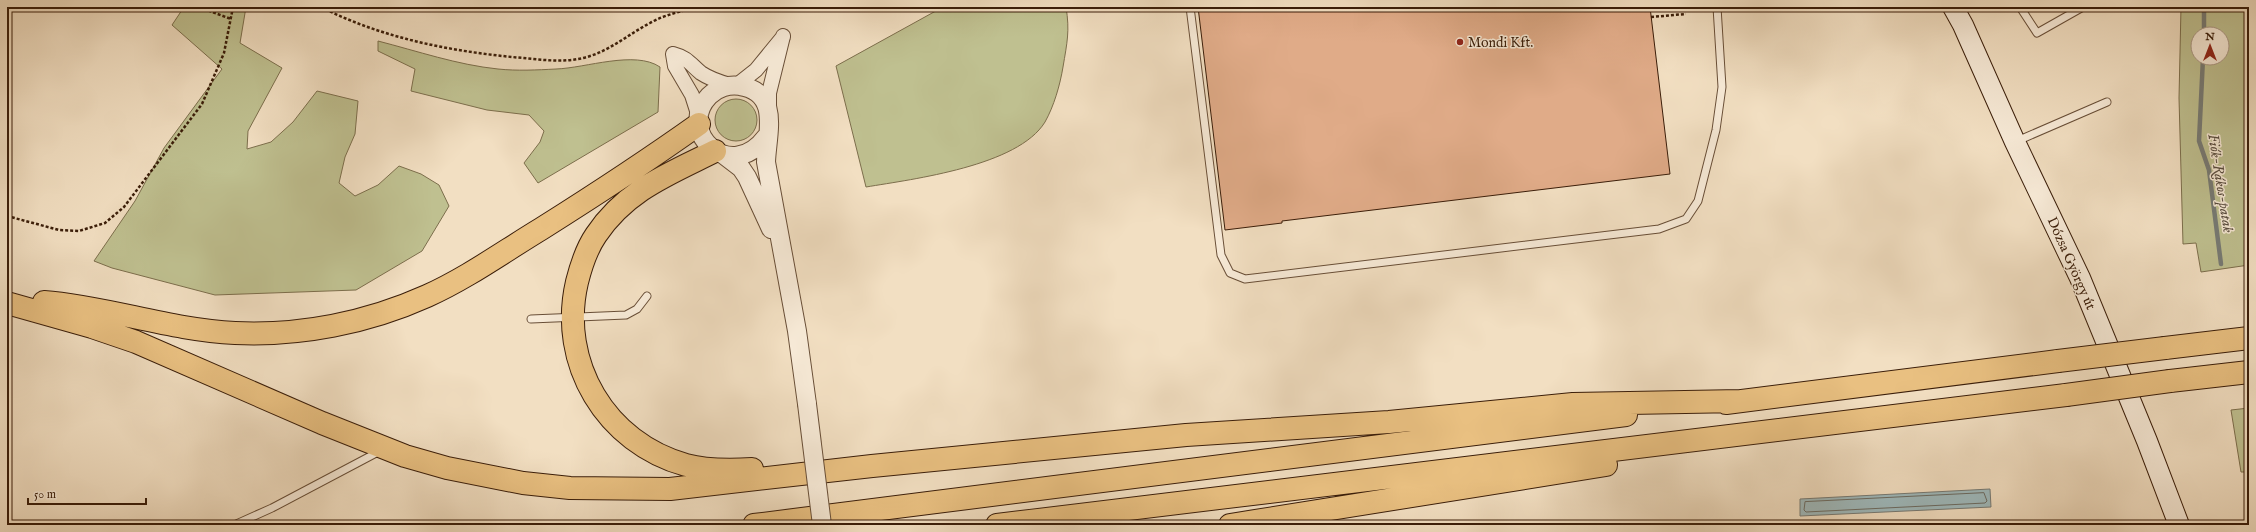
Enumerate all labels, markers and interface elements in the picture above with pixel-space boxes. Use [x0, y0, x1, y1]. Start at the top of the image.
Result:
north arrow [2190, 26, 2230, 66]
text: N [2204, 30, 2215, 44]
place label: Mondi Kft. [1468, 34, 1533, 52]
marker: Mondi Kft. [1455, 37, 1465, 47]
water label: Fiók-Rákos-patak [2203, 132, 2238, 234]
street label: Dózsa György út [2043, 214, 2100, 313]
scale bar [28, 480, 146, 506]
text: 50 m [34, 487, 56, 502]

